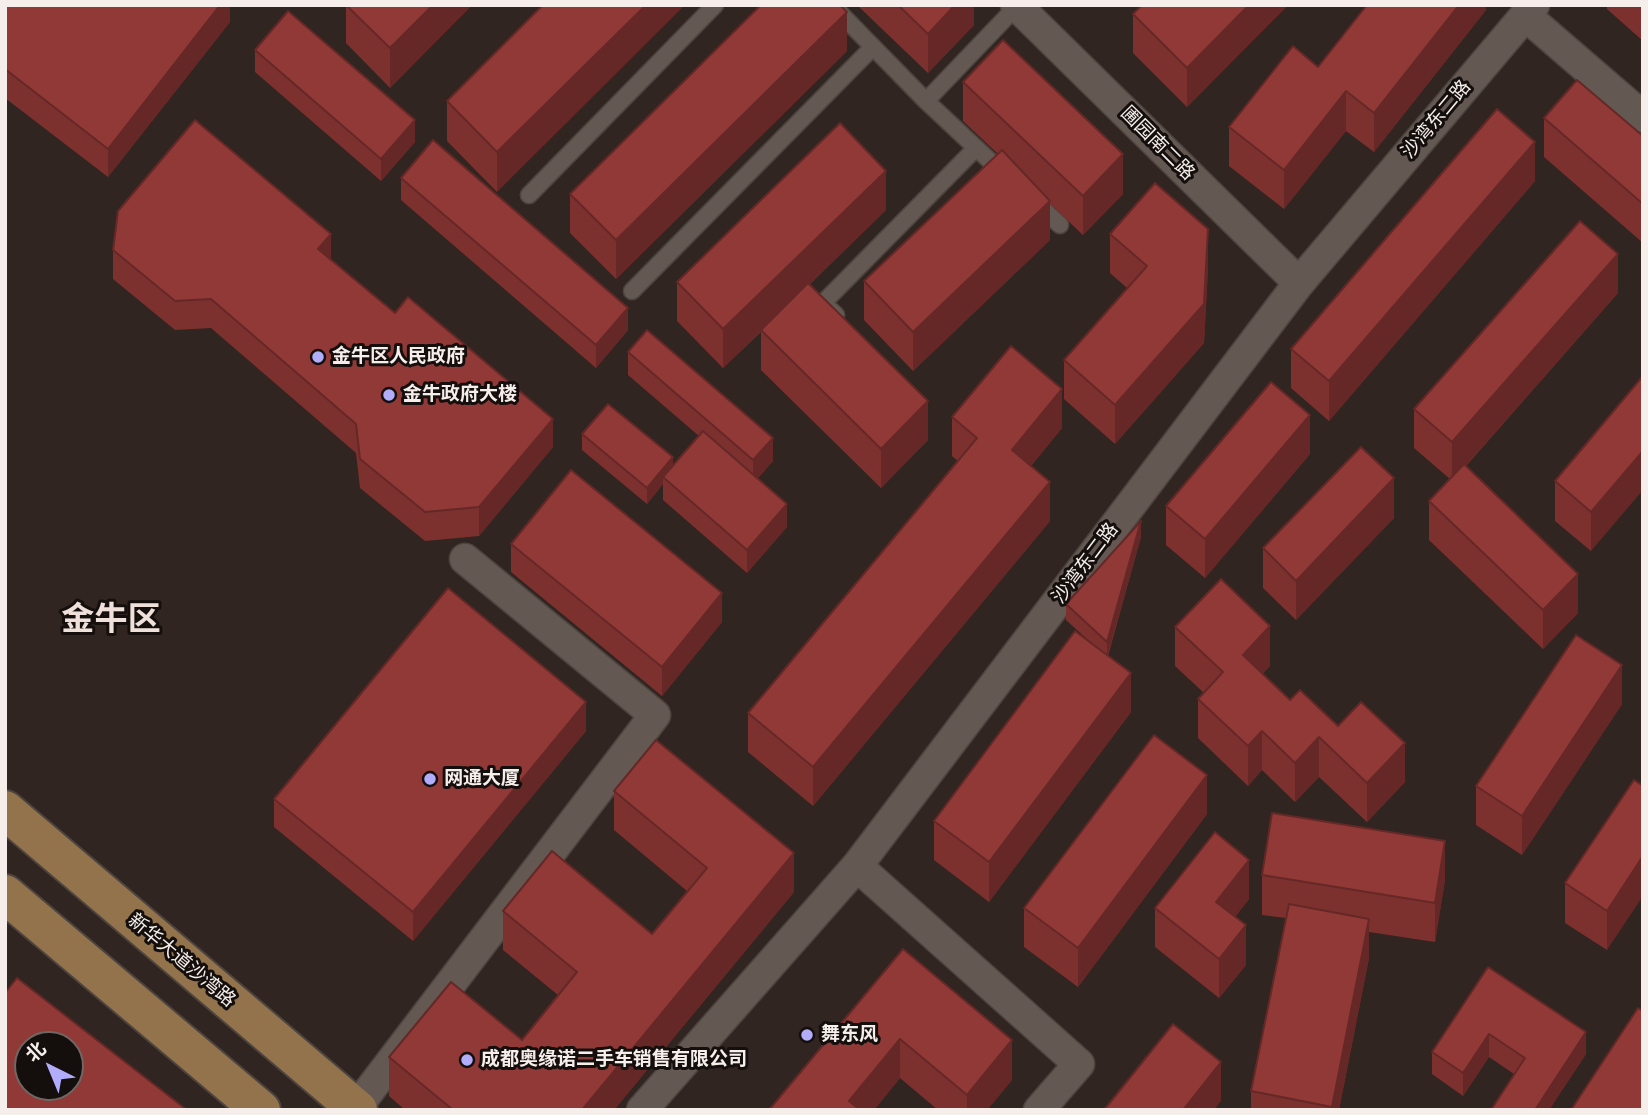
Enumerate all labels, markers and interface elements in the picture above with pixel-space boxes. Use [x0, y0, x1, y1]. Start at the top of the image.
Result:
street label: 沙湾东二路 [1398, 76, 1476, 164]
street label: 圃园南二路 [1115, 102, 1199, 186]
place label: 金牛区人民政府 [332, 346, 465, 368]
marker: 金牛区人民政府 [310, 349, 326, 365]
place label: 金牛政府大楼 [403, 384, 517, 406]
marker: 金牛政府大楼 [381, 387, 397, 403]
street label: 沙湾东二路 [1048, 519, 1124, 609]
district label: 金牛区 [62, 602, 160, 642]
place label: 网通大厦 [444, 768, 520, 790]
marker: 网通大厦 [422, 771, 438, 787]
street label: 新华大道沙湾路 [123, 910, 239, 1012]
place label: 舞东风 [821, 1024, 878, 1046]
marker: 舞东风 [799, 1027, 815, 1043]
north arrow [14, 1031, 84, 1101]
text: 北 [21, 1037, 50, 1067]
place label: 成都奥缘诺二手车销售有限公司 [481, 1049, 747, 1071]
marker: 成都奥缘诺二手车销售有限公司 [459, 1052, 475, 1068]

